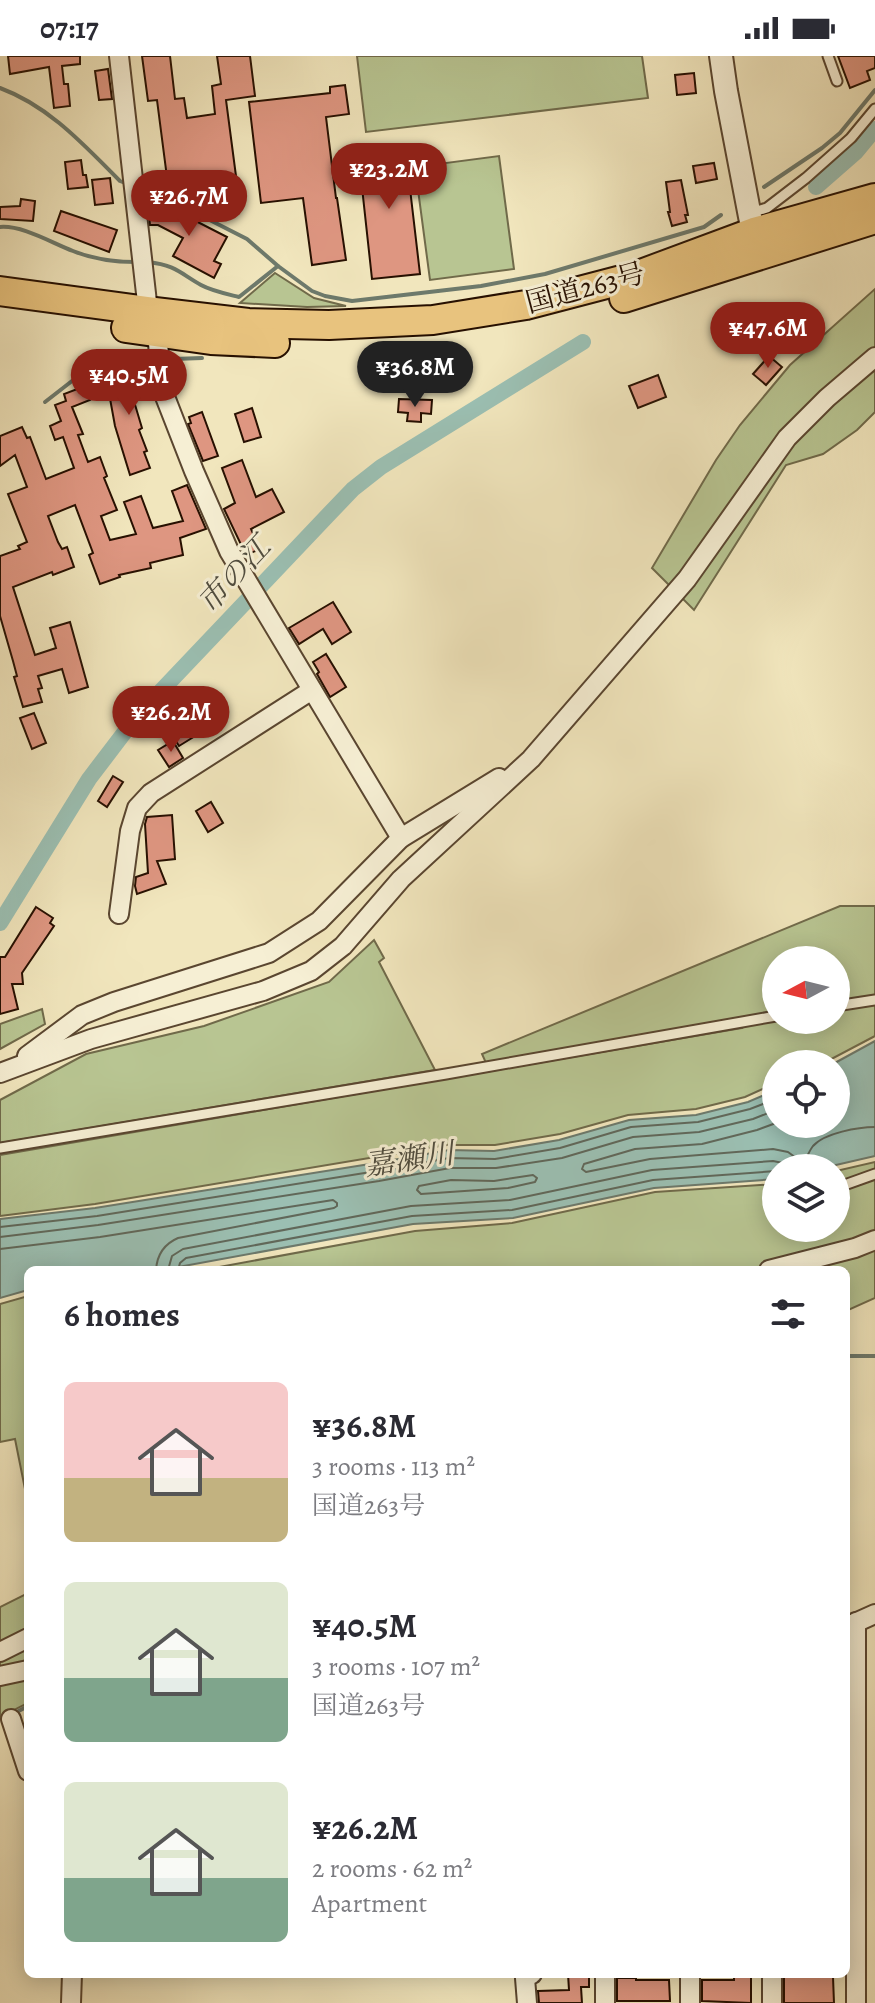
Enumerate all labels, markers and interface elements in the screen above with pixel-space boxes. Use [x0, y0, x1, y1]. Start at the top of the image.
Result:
text: 07:17 [40, 8, 99, 48]
pin: ¥23.2M [324, 143, 454, 211]
text: ¥23.2M [349, 151, 429, 186]
pin: ¥26.7M [124, 170, 254, 238]
text: ¥26.7M [149, 178, 229, 213]
street label: 国道263号 [521, 254, 649, 322]
pin: ¥47.6M [703, 302, 833, 370]
text: ¥47.6M [728, 310, 808, 345]
pin: ¥36.8M [350, 341, 480, 409]
pin: ¥40.5M [64, 349, 194, 417]
text: ¥36.8M [375, 349, 455, 384]
text: ¥40.5M [89, 357, 169, 392]
water label: 市の江 [189, 526, 282, 622]
pin: ¥26.2M [106, 686, 236, 754]
text: ¥26.2M [130, 694, 212, 729]
north arrow [762, 946, 850, 1034]
map controls [762, 946, 850, 1242]
button: locate [762, 1050, 850, 1138]
water label: 嘉瀬川 [362, 1133, 459, 1185]
button: layers [762, 1154, 850, 1242]
text: 6 homes [64, 1291, 180, 1338]
icon: filters [766, 1292, 810, 1336]
text: ¥36.8M [312, 1402, 416, 1449]
icon: home [128, 1414, 224, 1510]
text: 3 rooms · 113 m² [312, 1449, 475, 1484]
text: 国道263号 [312, 1488, 425, 1523]
text: ¥40.5M [312, 1602, 417, 1649]
icon: home [128, 1614, 224, 1710]
text: 3 rooms · 107 m² [312, 1649, 480, 1684]
text: 国道263号 [312, 1688, 425, 1723]
text: ¥26.2M [312, 1804, 418, 1851]
icon: home [128, 1814, 224, 1910]
text: 2 rooms · 62 m² [312, 1851, 472, 1886]
text: Apartment [312, 1886, 427, 1921]

